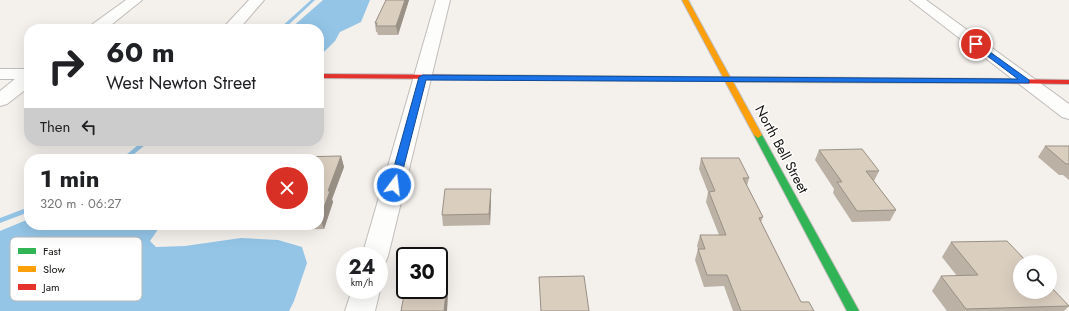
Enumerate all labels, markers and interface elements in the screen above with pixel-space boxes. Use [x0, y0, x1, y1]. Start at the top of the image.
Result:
pin [959, 27, 993, 61]
text: 60 m [106, 32, 175, 73]
icon: arrive [965, 33, 987, 55]
icon: right [40, 40, 92, 92]
text: West Newton Street [106, 70, 256, 96]
street label: North Bell Street [750, 101, 814, 197]
text: Then [40, 116, 70, 138]
icon: left [78, 116, 100, 138]
text: 1 min [40, 161, 100, 196]
position arrow [373, 164, 415, 206]
button: close [266, 167, 308, 209]
text: 320 m · 06:27 [40, 194, 121, 213]
legend [10, 237, 142, 301]
text: Fast [43, 243, 61, 259]
speed limit sign: 30 [396, 247, 448, 299]
text: 24 [348, 253, 376, 282]
map controls [1013, 255, 1057, 299]
button: search [1013, 255, 1057, 299]
text: Slow [43, 261, 65, 277]
text: km/h [351, 275, 373, 290]
text: Jam [41, 279, 60, 295]

